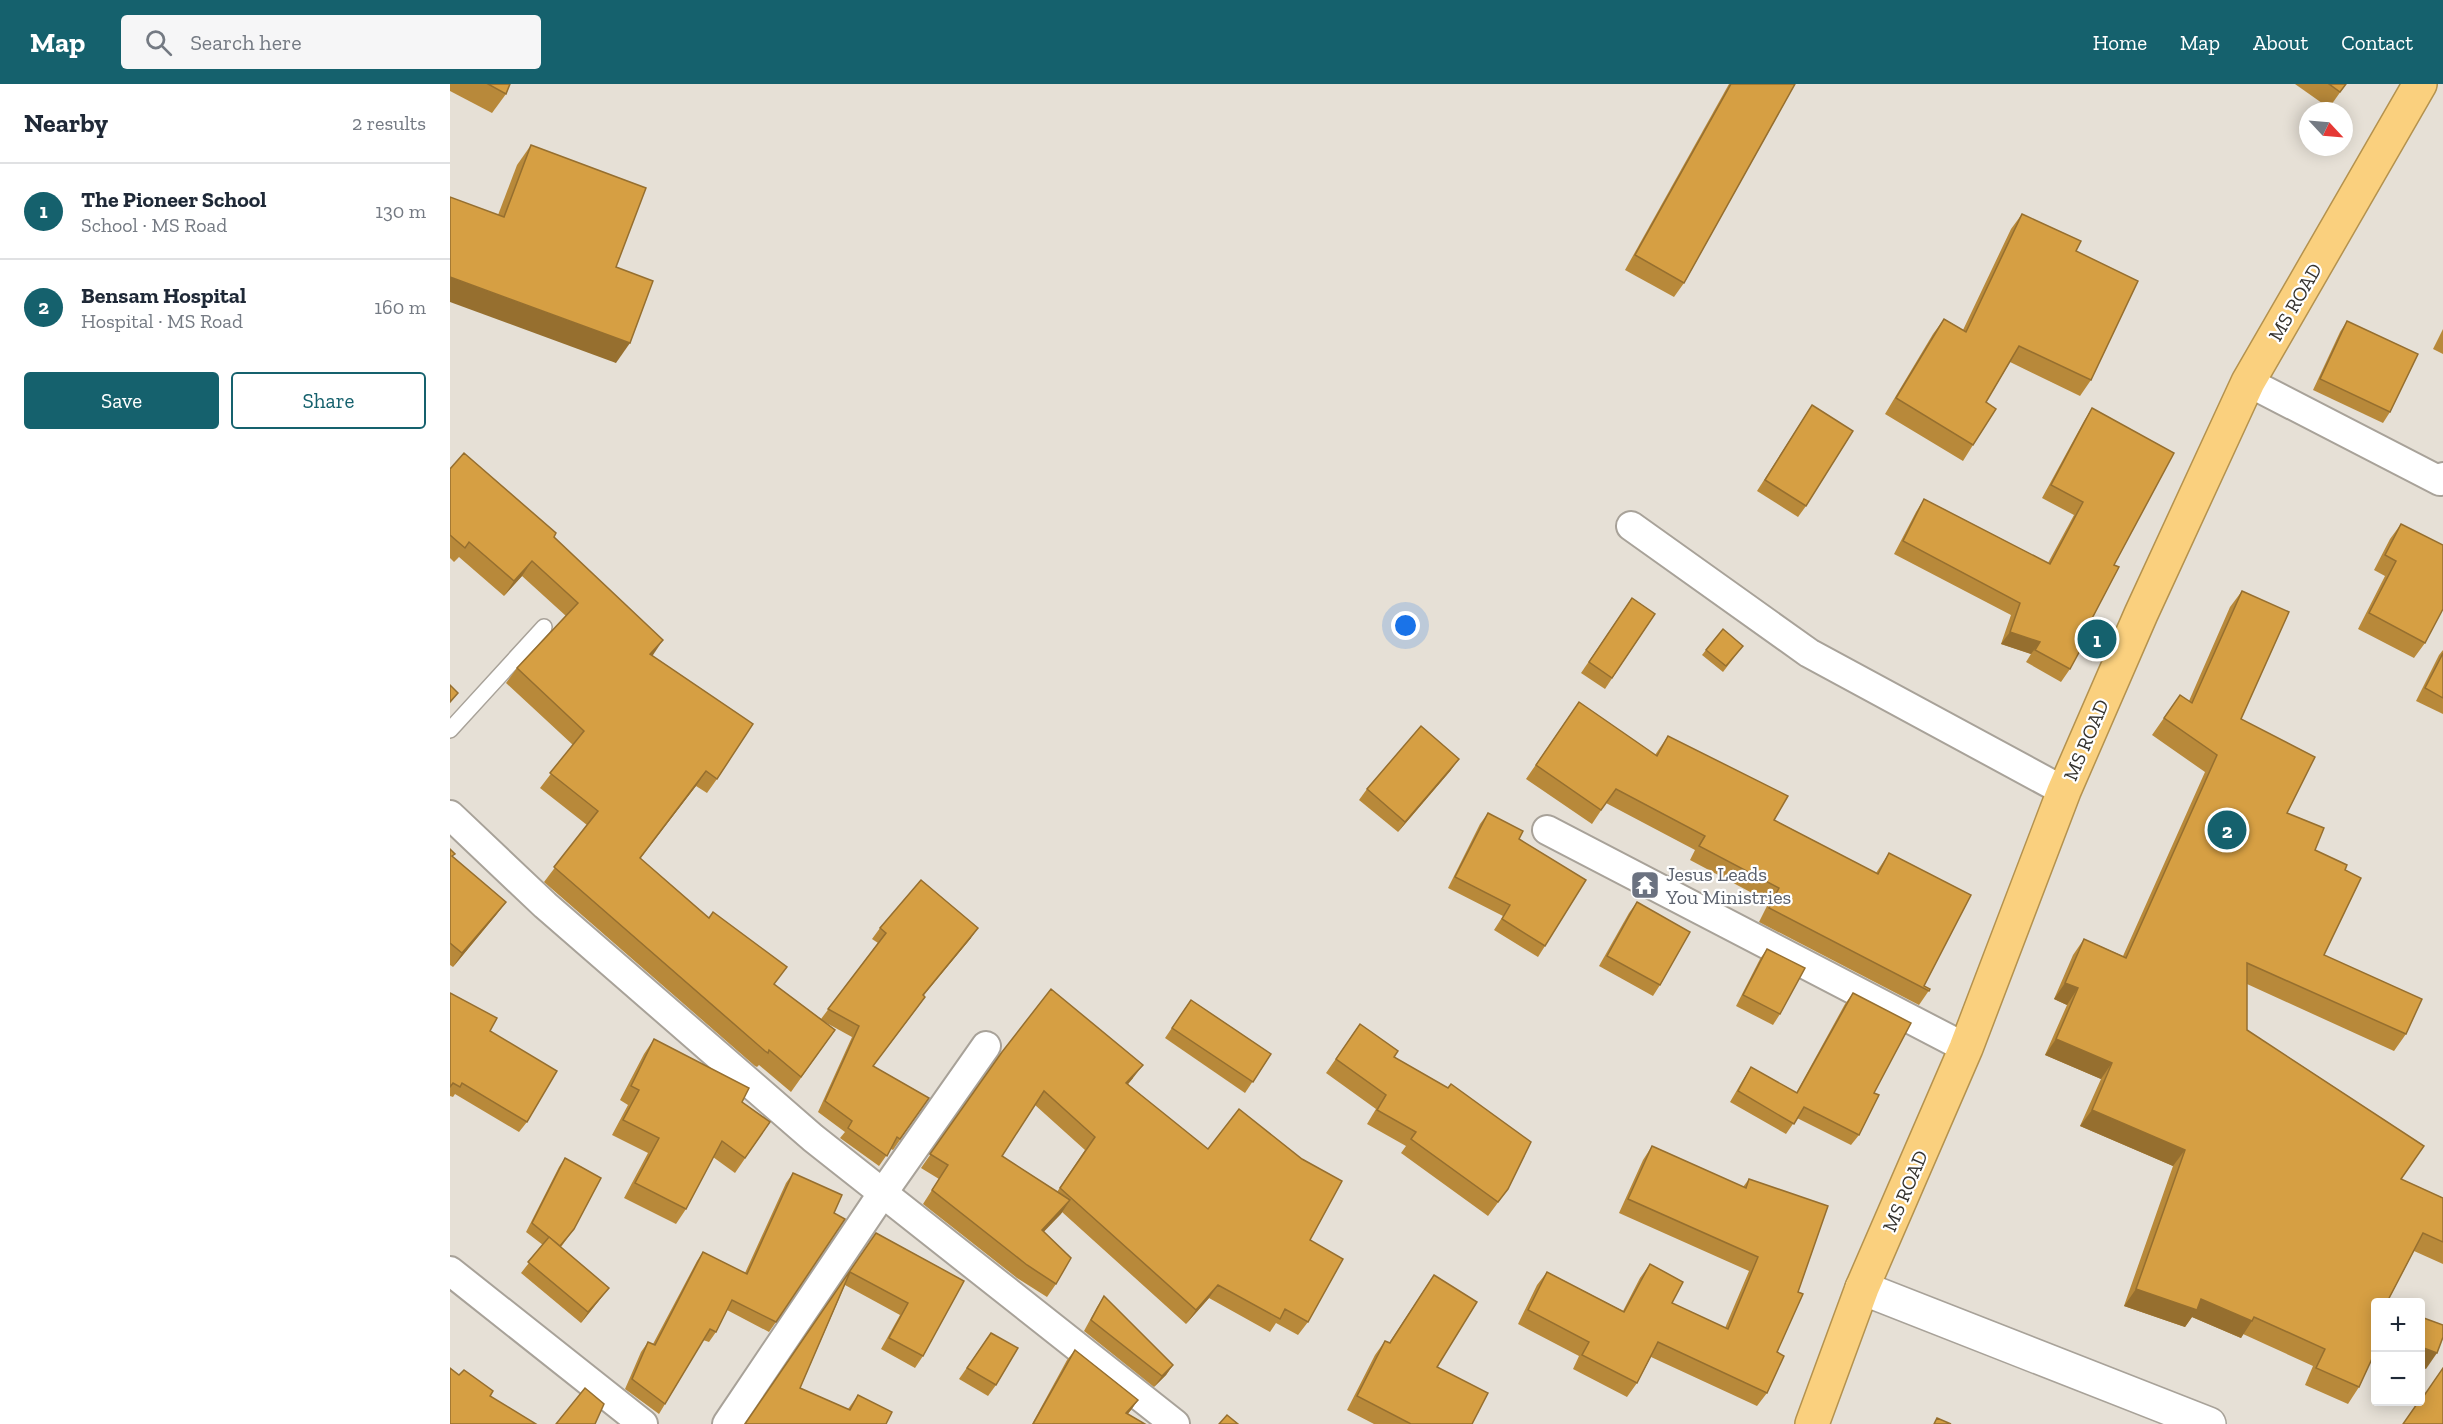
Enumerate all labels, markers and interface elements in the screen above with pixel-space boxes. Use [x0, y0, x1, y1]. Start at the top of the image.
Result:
search box [121, 15, 541, 69]
text: Map [30, 26, 85, 59]
icon: search [142, 26, 175, 59]
text: Search here [190, 29, 302, 56]
text: Home [2093, 30, 2147, 55]
text: Map [2180, 30, 2220, 55]
text: About [2253, 30, 2308, 55]
text: Contact [2341, 30, 2413, 55]
north arrow [2299, 102, 2353, 156]
text: Nearby [24, 107, 108, 139]
text: 2 results [352, 111, 426, 135]
text: The Pioneer School [81, 186, 267, 213]
text: 1 [39, 199, 48, 223]
text: 130 m [375, 199, 426, 223]
text: School · MS Road [81, 213, 227, 237]
street label: MS ROAD [2263, 259, 2327, 345]
text: Bensam Hospital [81, 282, 246, 309]
text: 2 [38, 295, 49, 319]
text: 160 m [374, 295, 426, 319]
text: Hospital · MS Road [81, 309, 243, 333]
button: Save [24, 372, 219, 429]
button: Share [231, 372, 426, 429]
your location [1391, 611, 1420, 640]
pin: 1 [2078, 616, 2116, 662]
street label: MS ROAD [2058, 696, 2114, 784]
pin: 2 [2208, 808, 2246, 852]
place label: Jesus Leads You Ministries [1665, 862, 1791, 909]
temple icon: Jesus Leads You Ministries [1629, 869, 1661, 901]
street label: MS ROAD [1877, 1147, 1933, 1235]
map controls [2371, 1298, 2425, 1406]
button: + [2371, 1298, 2425, 1352]
button: − [2371, 1352, 2425, 1406]

